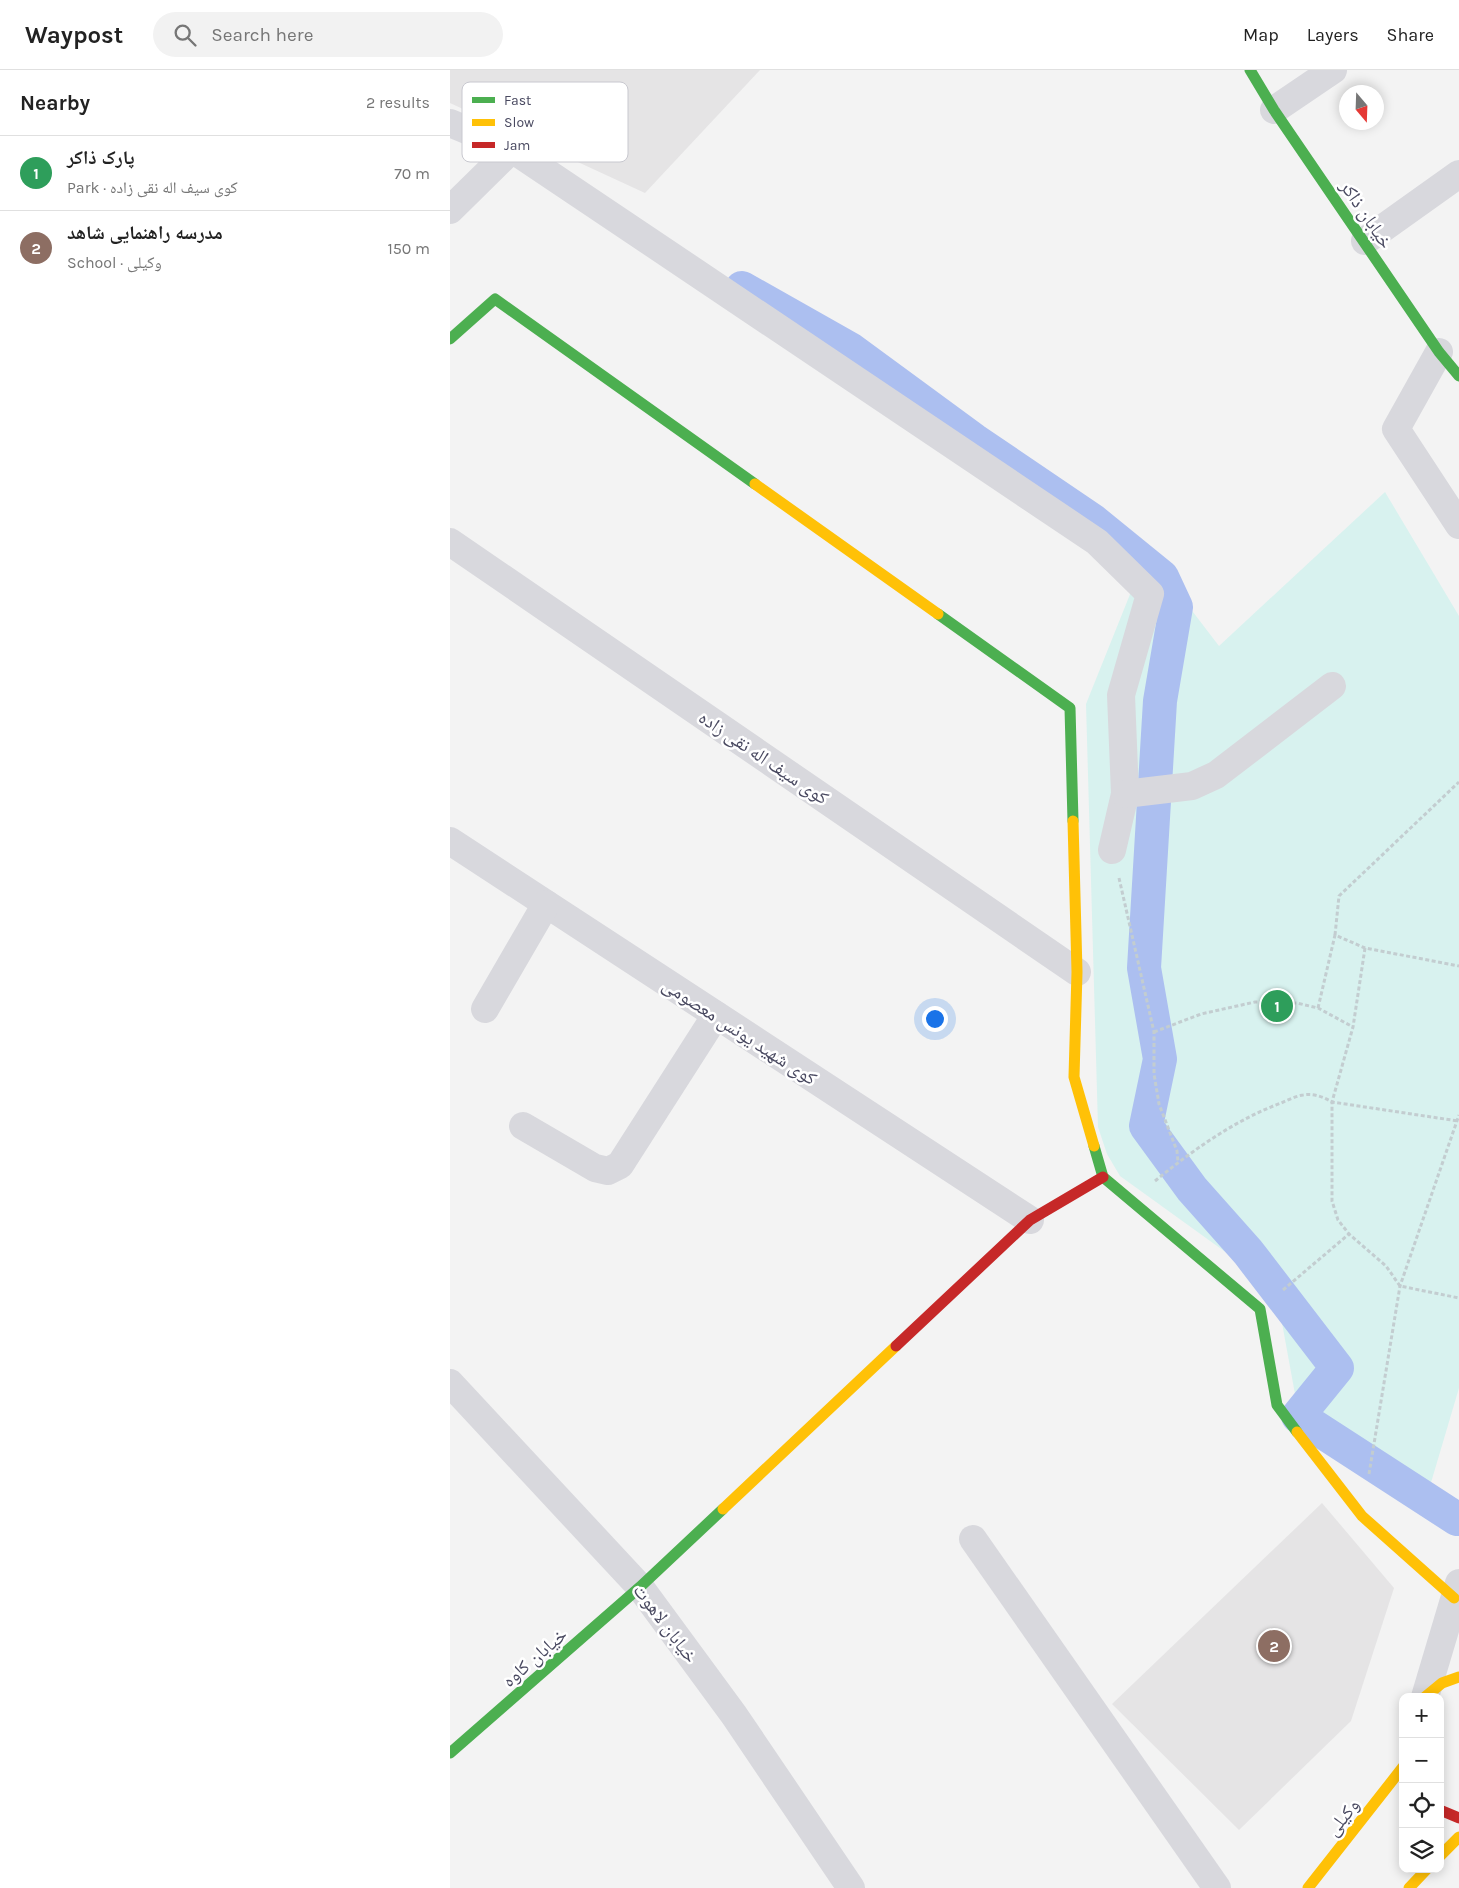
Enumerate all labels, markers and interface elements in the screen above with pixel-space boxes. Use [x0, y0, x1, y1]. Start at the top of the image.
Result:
search box [153, 12, 503, 57]
text: Waypost [25, 21, 123, 49]
icon: search [171, 21, 199, 49]
text: Search here [211, 24, 313, 46]
text: Map [1243, 24, 1279, 46]
text: Layers [1307, 24, 1359, 46]
text: Share [1387, 24, 1434, 46]
legend [462, 82, 628, 162]
north arrow [1339, 85, 1384, 130]
text: Nearby [20, 91, 90, 115]
text: Fast [504, 92, 531, 109]
text: 2 results [366, 93, 430, 112]
text: Slow [504, 114, 534, 131]
text: Jam [504, 137, 530, 154]
text: پارک ذاکر [67, 147, 135, 169]
text: 1 [33, 164, 39, 183]
text: 70 m [394, 164, 430, 183]
street label: خیابان ذاکر [1335, 176, 1397, 253]
text: Park · کوی سیف اله نقی زاده [67, 178, 238, 197]
text: مدرسه راهنمایی شاهد [67, 222, 223, 244]
text: 2 [31, 239, 41, 258]
text: 150 m [387, 239, 430, 258]
text: School · وکیلی [67, 253, 162, 272]
street label: کوی سیف اله نقی زاده [694, 706, 833, 809]
street label: کوی شهید یونس معصومی [658, 974, 821, 1090]
pin: 1 [1261, 987, 1293, 1025]
your location [922, 1006, 948, 1032]
street label: خیابان لاهوت [629, 1580, 702, 1667]
street label: خیابان کاوه [498, 1624, 572, 1692]
pin: 2 [1258, 1627, 1290, 1665]
map controls [1399, 1693, 1444, 1873]
button: + [1399, 1693, 1444, 1738]
button: − [1399, 1738, 1444, 1783]
button: locate [1399, 1783, 1444, 1828]
street label: وکیلی [1321, 1795, 1364, 1841]
button: layers [1399, 1828, 1444, 1873]

